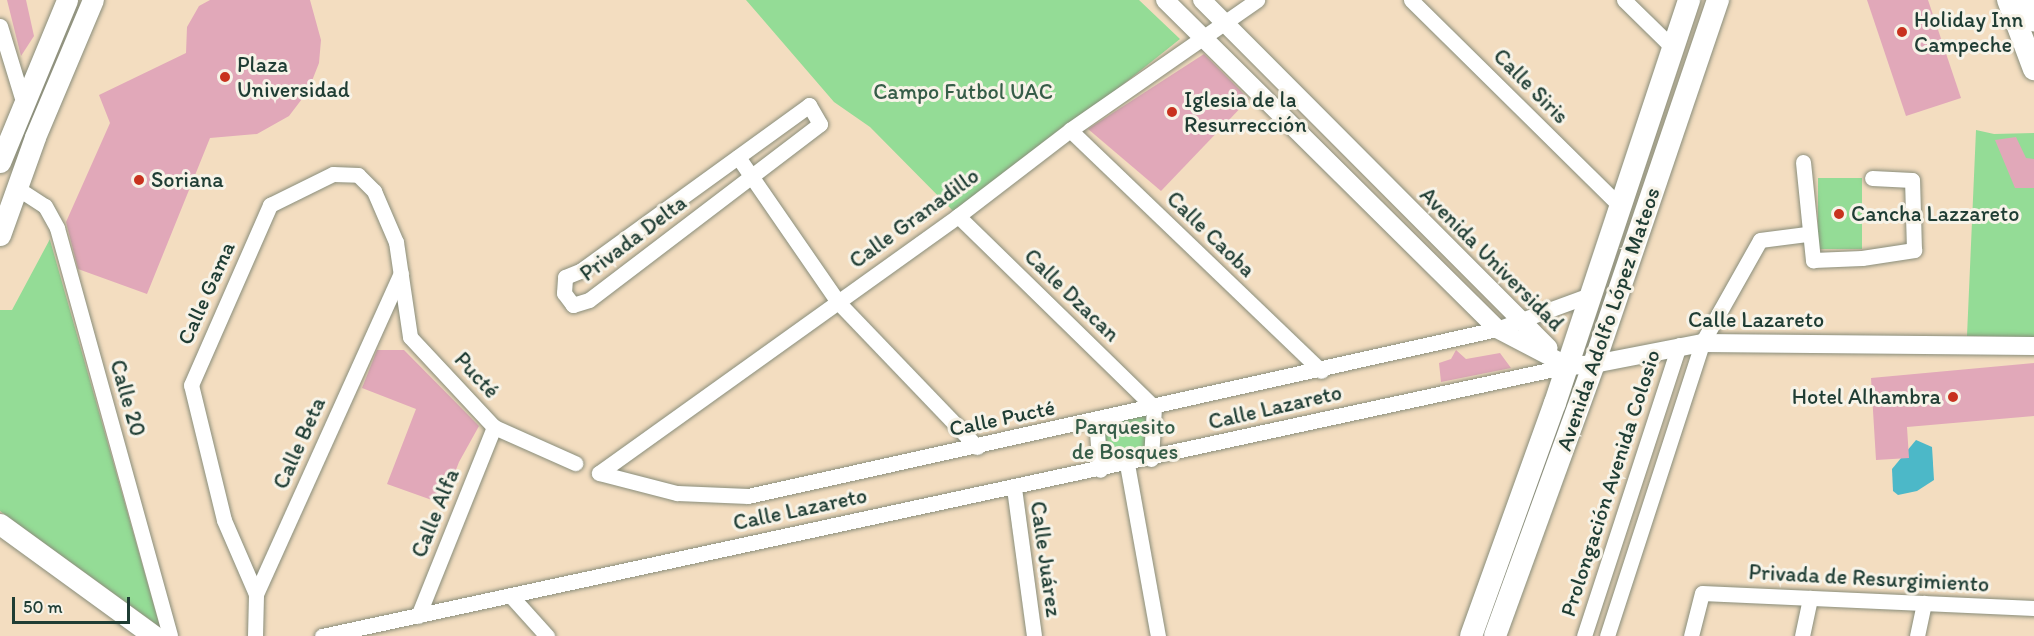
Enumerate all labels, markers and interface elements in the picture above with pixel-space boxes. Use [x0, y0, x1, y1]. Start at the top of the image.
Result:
place label: Holiday Inn Campeche [1914, 6, 2023, 57]
marker: Holiday Inn Campeche [1895, 25, 1909, 39]
street label: Calle Siris [1488, 43, 1574, 129]
place label: Plaza Universidad [237, 51, 350, 102]
marker: Plaza Universidad [218, 70, 232, 84]
park label: Campo Futbol UAC [873, 79, 1053, 105]
place label: Iglesia de la Resurrección [1184, 86, 1307, 138]
marker: Iglesia de la Resurrección [1165, 105, 1179, 119]
street label: Calle Granadillo [844, 162, 984, 274]
place label: Soriana [151, 167, 224, 193]
marker: Soriana [132, 173, 146, 187]
street label: Avenida Universidad [1415, 182, 1569, 336]
street label: Avenida Adolfo López Mateos [1551, 184, 1665, 454]
street label: Calle Caoba [1161, 185, 1261, 283]
street label: Privada Delta [574, 189, 692, 287]
place label: Cancha Lazzareto [1851, 201, 2019, 227]
marker: Cancha Lazzareto [1832, 207, 1846, 221]
street label: Calle Gama [172, 238, 240, 348]
street label: Calle Dzacan [1019, 243, 1125, 347]
street label: Calle Lazareto [1688, 307, 1824, 333]
street label: Pucté [449, 346, 505, 404]
street label: Prolongación Avenida Colosio [1554, 346, 1666, 620]
street label: Calle 20 [104, 357, 152, 439]
street label: Calle Lazareto [1206, 379, 1344, 435]
place label: Hotel Alhambra [1793, 384, 1941, 410]
marker: Hotel Alhambra [1946, 390, 1960, 404]
street label: Calle Beta [267, 393, 331, 493]
street label: Calle Pucté [947, 394, 1057, 442]
park label: Parquesito de Bosques [1072, 413, 1178, 464]
street label: Calle Alfa [405, 465, 465, 561]
street label: Calle Lazareto [731, 482, 869, 536]
street label: Calle Juárez [1025, 499, 1067, 619]
street label: Privada de Resurgimiento [1748, 559, 1990, 597]
scale bar [15, 585, 134, 623]
text: 50 m [23, 596, 63, 618]

